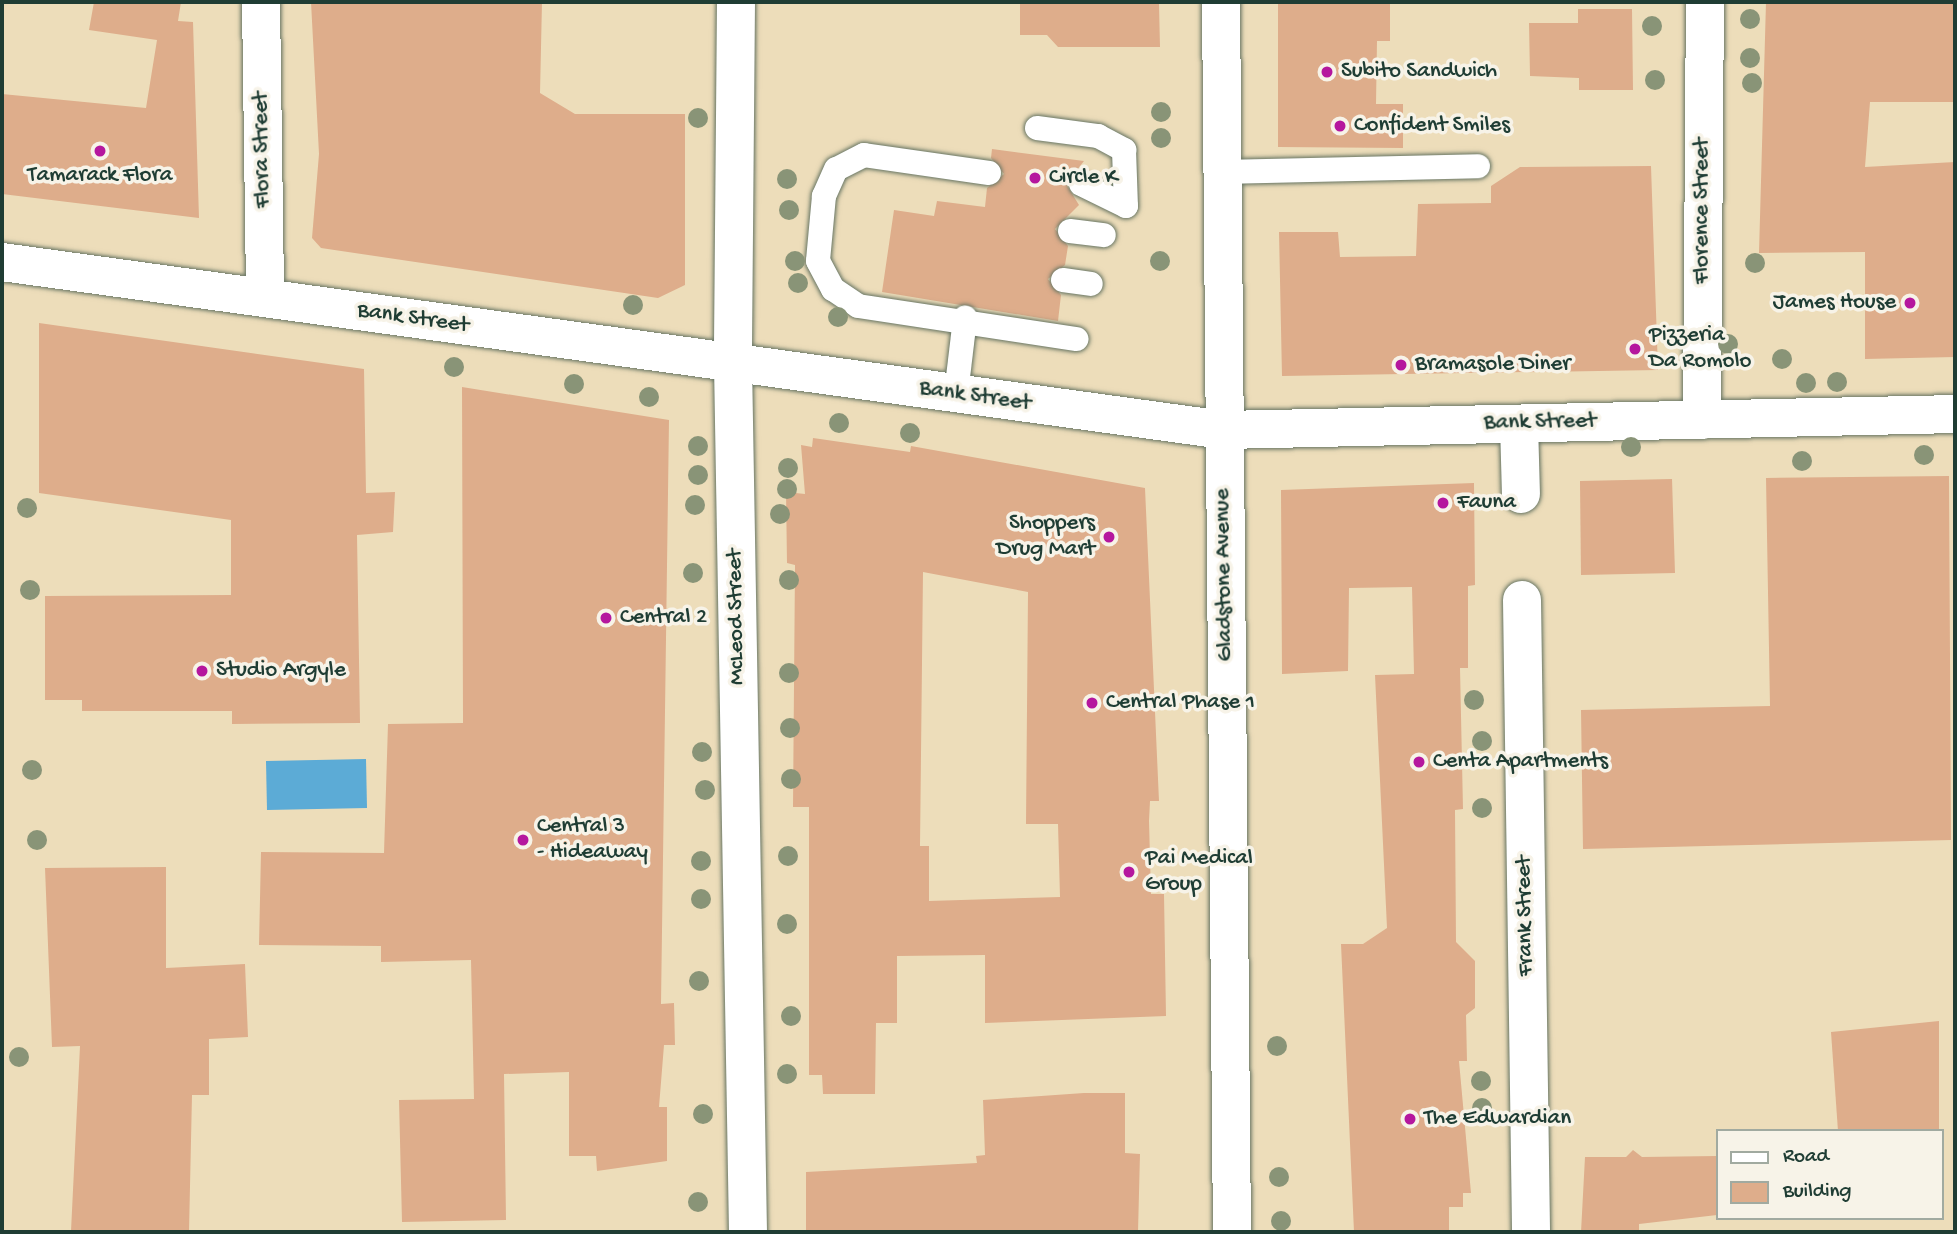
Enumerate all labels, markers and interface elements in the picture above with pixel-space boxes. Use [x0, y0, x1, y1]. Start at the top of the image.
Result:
place label: Subito Sandwich [1341, 58, 1497, 86]
marker: Subito Sandwich [1319, 64, 1335, 80]
street label: Flora Street [248, 92, 278, 208]
place label: Confident Smiles [1354, 112, 1510, 140]
marker: Confident Smiles [1332, 118, 1348, 134]
street label: Florence Street [1689, 138, 1717, 284]
marker: Tamarack Flora [92, 143, 108, 159]
place label: Tamarack Flora [28, 162, 172, 190]
place label: Circle K [1049, 164, 1117, 192]
marker: Circle K [1027, 170, 1043, 186]
place label: James House [1773, 289, 1896, 317]
marker: James House [1902, 295, 1918, 311]
street label: Bank Street [355, 298, 471, 340]
place label: Pizzeria Da Romolo [1649, 322, 1751, 376]
marker: Pizzeria Da Romolo [1627, 341, 1643, 357]
place label: Bramasole Diner [1415, 351, 1570, 379]
marker: Bramasole Diner [1393, 357, 1409, 373]
street label: Bank Street [917, 376, 1033, 418]
street label: Bank Street [1484, 408, 1596, 438]
street label: Gladstone Avenue [1210, 488, 1240, 662]
place label: Fauna [1457, 489, 1516, 517]
marker: Fauna [1435, 495, 1451, 511]
place label: Shoppers Drug Mart [996, 510, 1095, 564]
marker: Shoppers Drug Mart [1101, 529, 1117, 545]
street label: McLeod Street [722, 549, 752, 685]
place label: Central 2 [620, 604, 707, 632]
marker: Central 2 [598, 610, 614, 626]
place label: Studio Argyle [216, 657, 346, 685]
marker: Studio Argyle [194, 663, 210, 679]
place label: Central Phase 1 [1106, 689, 1255, 717]
marker: Central Phase 1 [1084, 695, 1100, 711]
place label: Centa Apartments [1433, 748, 1608, 776]
marker: Centa Apartments [1411, 754, 1427, 770]
place label: Central 3 - Hideaway [537, 813, 648, 867]
marker: Central 3 - Hideaway [515, 832, 531, 848]
place label: Pai Medical Group [1145, 845, 1253, 899]
street label: Frank Street [1511, 855, 1541, 977]
marker: Pai Medical Group [1119, 862, 1139, 882]
place label: The Edwardian [1424, 1105, 1571, 1133]
marker: The Edwardian [1402, 1111, 1418, 1127]
legend [1716, 1129, 1943, 1220]
text: Road [1783, 1145, 1829, 1170]
text: Building [1783, 1180, 1852, 1205]

